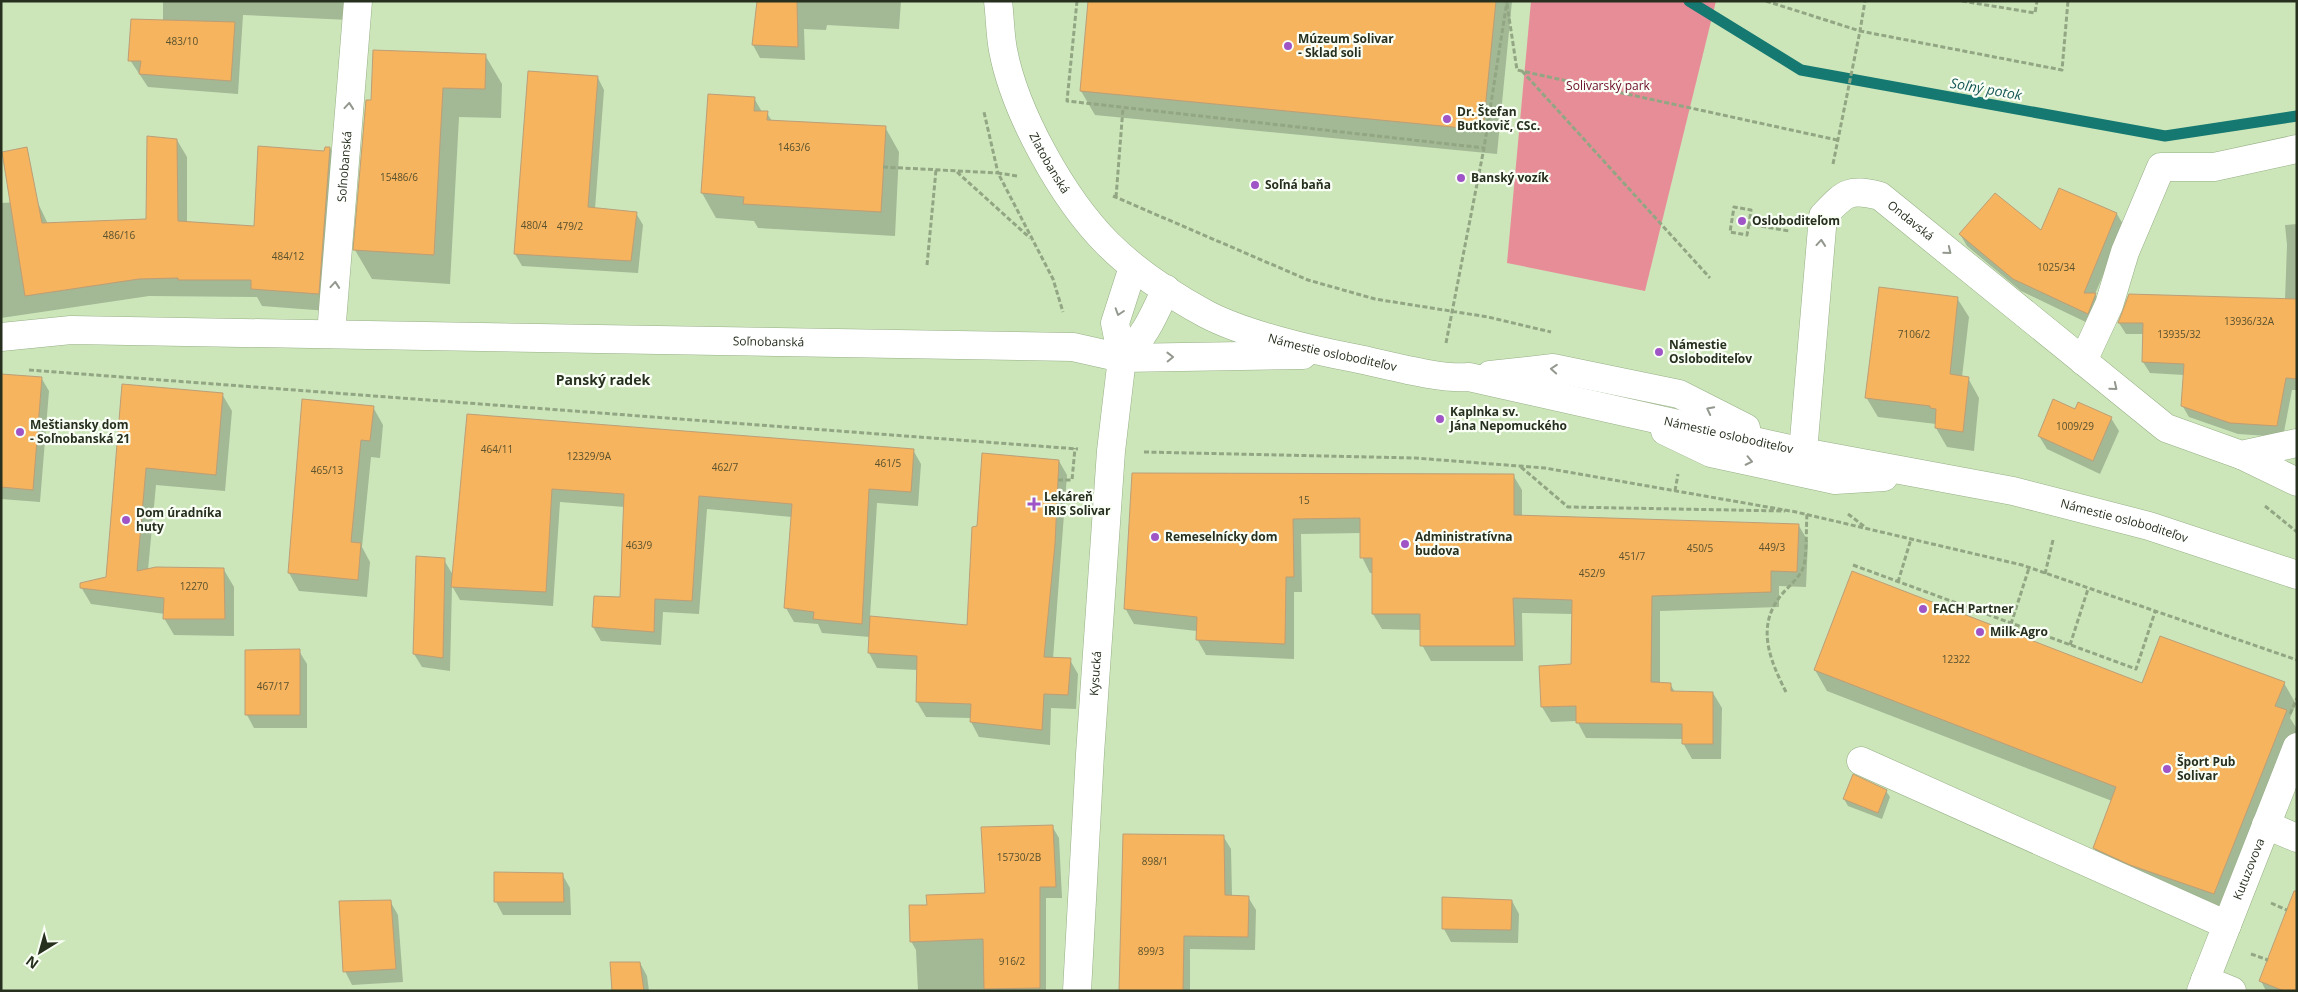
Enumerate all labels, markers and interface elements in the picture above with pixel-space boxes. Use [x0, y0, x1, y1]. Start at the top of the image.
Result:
place label: Múzeum Solivar - Sklad soli [1298, 30, 1394, 61]
house number: 483/10 [166, 34, 198, 48]
marker: Múzeum Solivar - Sklad soli [1282, 40, 1294, 52]
water label: Soľný potok [1949, 73, 2024, 104]
park label: Solivarský park [1566, 77, 1651, 94]
one-way arrow [344, 102, 355, 110]
place label: Dr. Štefan Butkovič, CSc. [1457, 103, 1540, 134]
marker: Dr. Štefan Butkovič, CSc. [1441, 113, 1453, 125]
street label: Zlatobanská [1025, 129, 1074, 197]
street label: Soľnobanská [333, 130, 355, 203]
house number: 1463/6 [778, 140, 810, 154]
place label: Banský vozík [1471, 169, 1549, 186]
house number: 15486/6 [380, 170, 418, 184]
marker: Banský vozík [1455, 172, 1467, 184]
place label: Soľná baňa [1265, 176, 1331, 193]
marker: Soľná baňa [1249, 179, 1261, 191]
street label: Ondavská [1884, 196, 1938, 244]
place label: Osloboditeľom [1752, 212, 1840, 229]
marker: Osloboditeľom [1736, 215, 1748, 227]
house number: 480/4 [521, 218, 548, 232]
house number: 479/2 [557, 219, 584, 233]
house number: 486/16 [103, 228, 135, 242]
one-way arrow [1816, 238, 1827, 246]
one-way arrow [1942, 246, 1951, 255]
house number: 484/12 [272, 249, 304, 263]
house number: 1025/34 [2037, 260, 2075, 274]
one-way arrow [329, 281, 340, 289]
one-way arrow [1114, 307, 1124, 315]
house number: 13936/32A [2224, 314, 2275, 328]
house number: 7106/2 [1898, 327, 1930, 341]
house number: 13935/32 [2157, 327, 2201, 341]
street label: Námestie osloboditeľov [1266, 329, 1399, 375]
street label: Soľnobanská [733, 332, 804, 350]
place label: Námestie Osloboditeľov [1669, 336, 1752, 367]
marker: Námestie Osloboditeľov [1653, 346, 1665, 358]
one-way arrow [1167, 352, 1175, 362]
one-way arrow [1550, 364, 1558, 375]
district label: Panský radek [556, 370, 650, 389]
one-way arrow [2109, 381, 2118, 390]
place label: Kaplnka sv. Jána Nepomuckého [1449, 403, 1567, 434]
one-way arrow [1706, 406, 1715, 416]
street label: Námestie osloboditeľov [1662, 412, 1795, 458]
marker: Kaplnka sv. Jána Nepomuckého [1434, 413, 1446, 425]
place label: Meštiansky dom - Soľnobanská 21 [30, 416, 130, 447]
house number: 1009/29 [2056, 419, 2094, 433]
marker: Meštiansky dom - Soľnobanská 21 [14, 426, 26, 438]
house number: 464/11 [481, 442, 513, 456]
house number: 12329/9A [567, 449, 612, 463]
one-way arrow [1745, 455, 1754, 466]
house number: 461/5 [875, 456, 902, 470]
house number: 462/7 [712, 460, 739, 474]
house number: 465/13 [311, 463, 343, 477]
place label: Lekáreň IRIS Solivar [1044, 488, 1111, 519]
house number: 15 [1298, 493, 1310, 507]
street label: Námestie osloboditeľov [2059, 495, 2190, 546]
marker: Lekáreň IRIS Solivar [1028, 498, 1040, 510]
place label: Dom úradníka huty [136, 504, 222, 535]
marker: Dom úradníka huty [120, 514, 132, 526]
place label: Remeselnícky dom [1165, 528, 1278, 545]
place label: Administratívna budova [1415, 528, 1513, 559]
marker: Remeselnícky dom [1149, 531, 1161, 543]
house number: 463/9 [626, 538, 653, 552]
marker: Administratívna budova [1399, 538, 1411, 550]
house number: 449/3 [1759, 540, 1786, 554]
house number: 450/5 [1687, 541, 1714, 555]
house number: 451/7 [1619, 549, 1646, 563]
house number: 452/9 [1579, 566, 1606, 580]
house number: 12270 [180, 579, 209, 593]
place label: FACH Partner [1933, 600, 2014, 617]
marker: FACH Partner [1917, 603, 1929, 615]
place label: Milk-Agro [1990, 623, 2048, 640]
marker: Milk-Agro [1974, 626, 1986, 638]
street label: Kysucká [1085, 650, 1105, 697]
house number: 12322 [1942, 652, 1971, 666]
house number: 467/17 [257, 679, 289, 693]
place label: Šport Pub Solivar [2177, 753, 2236, 784]
marker: Šport Pub Solivar [2161, 763, 2173, 775]
street label: Kutuzovova [2229, 836, 2268, 902]
house number: 15730/2B [997, 850, 1041, 864]
house number: 898/1 [1142, 854, 1168, 868]
north arrow [15, 927, 65, 977]
house number: 899/3 [1138, 944, 1165, 958]
text: N [22, 952, 42, 974]
house number: 916/2 [999, 954, 1026, 968]

